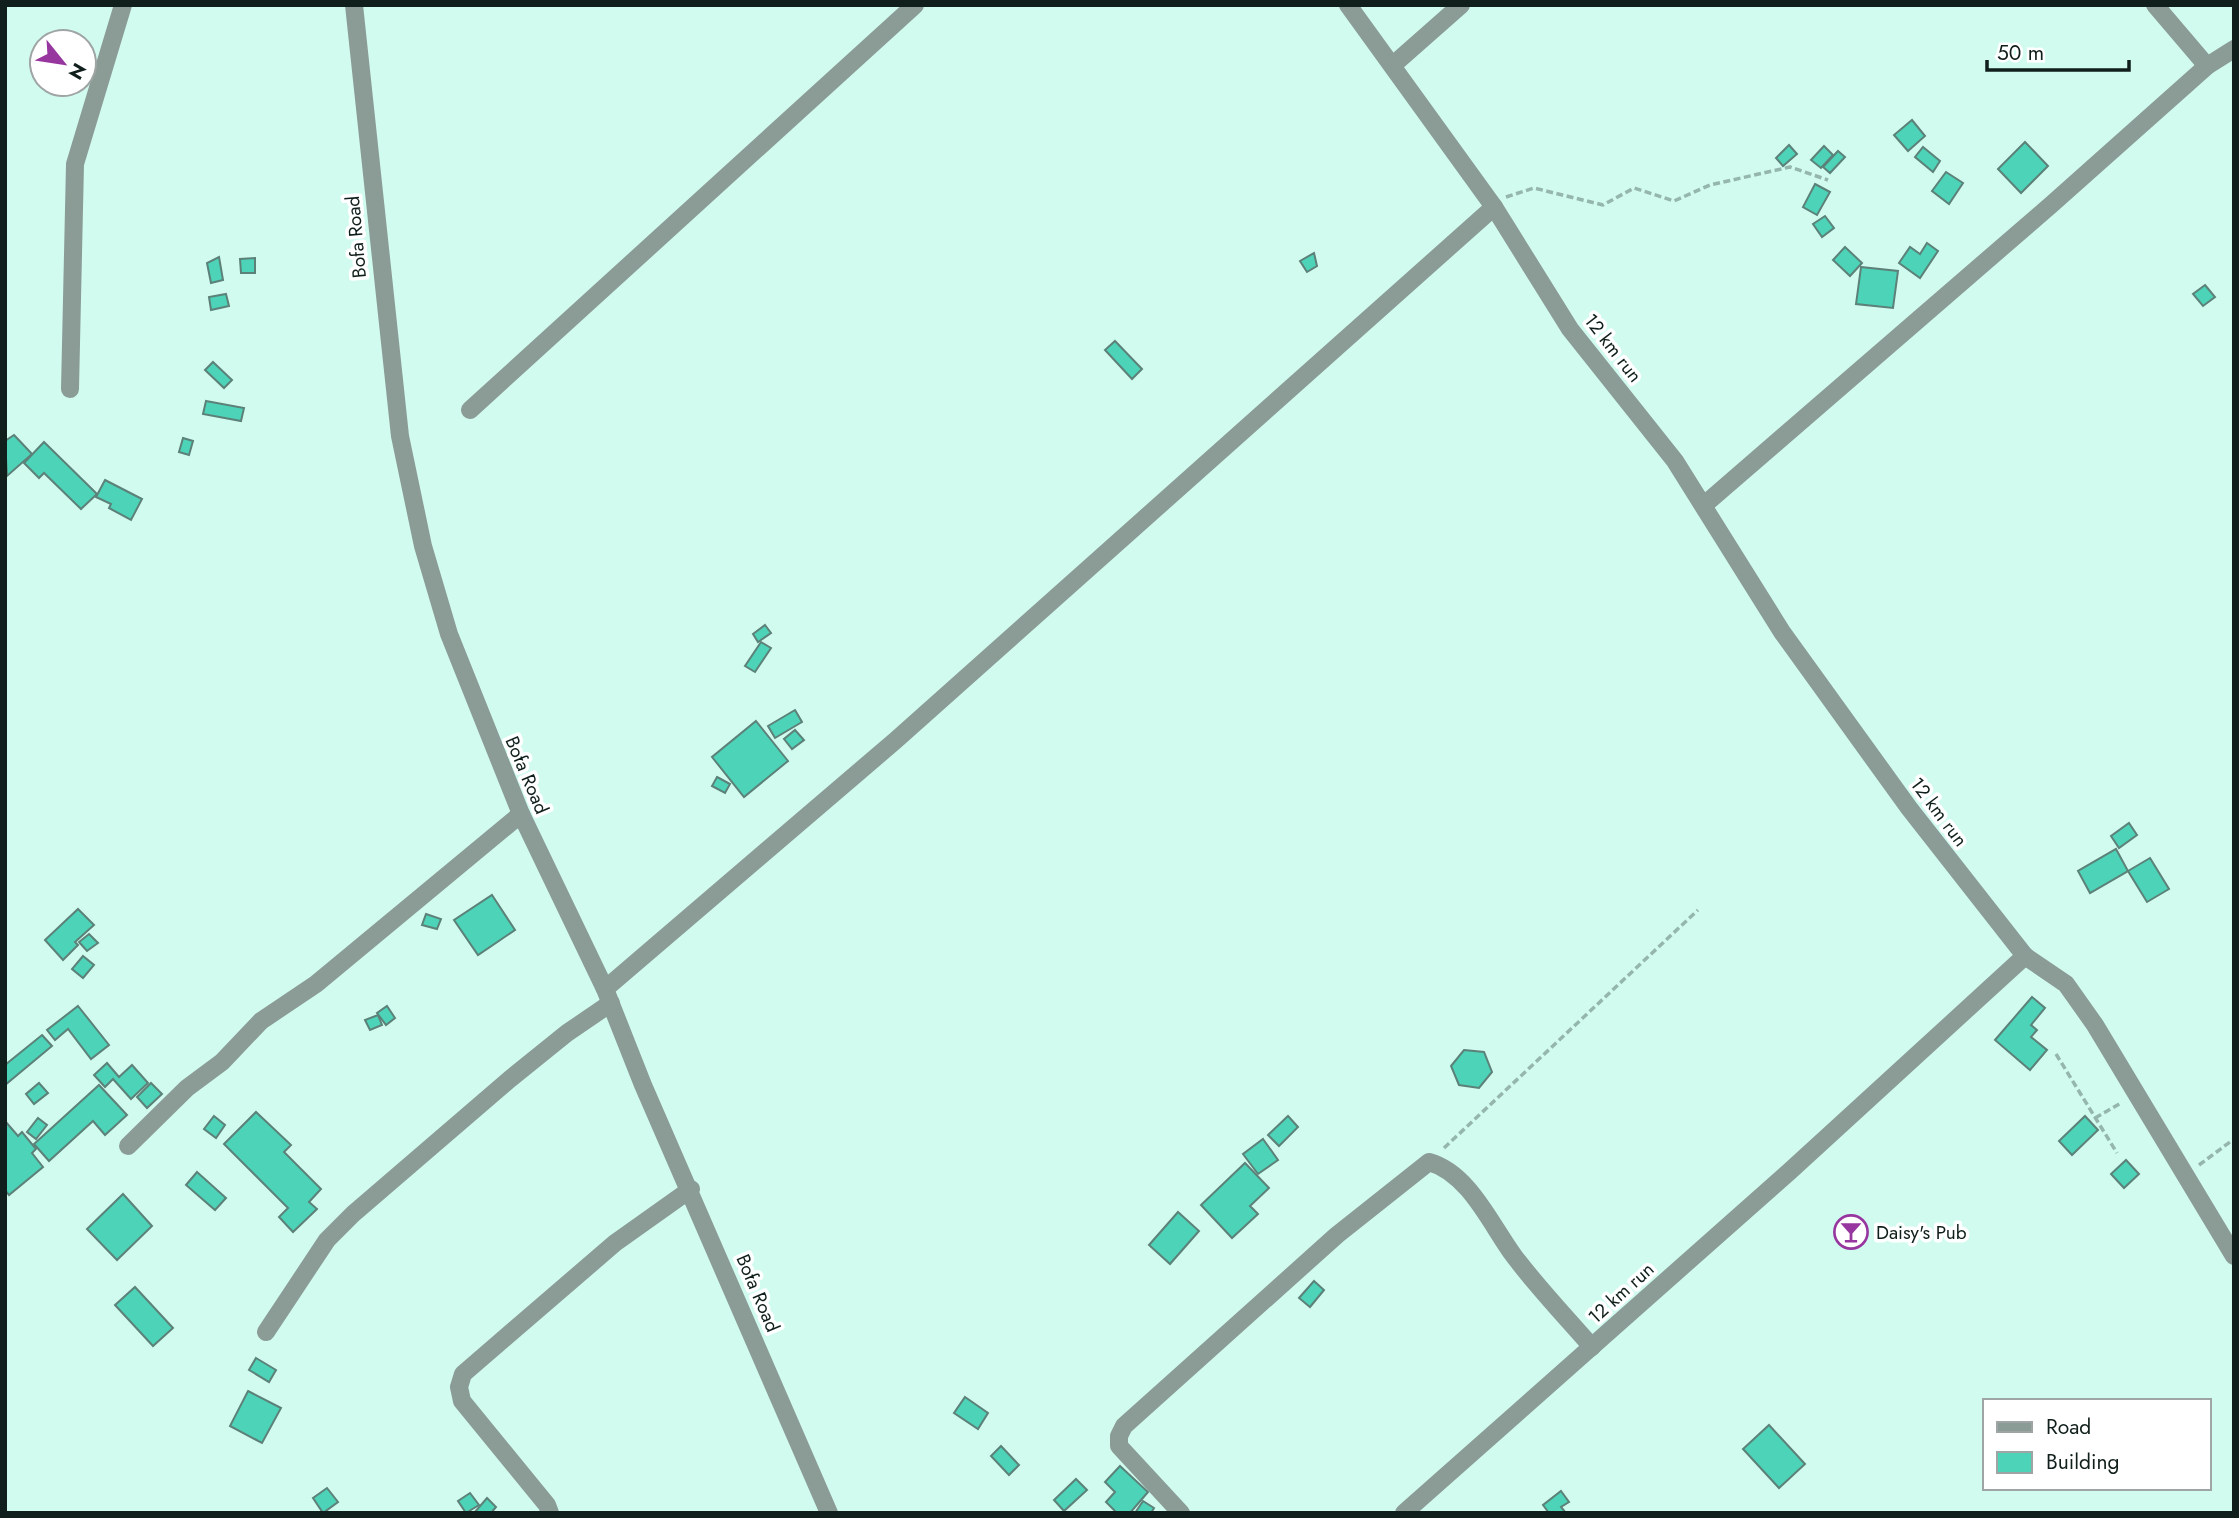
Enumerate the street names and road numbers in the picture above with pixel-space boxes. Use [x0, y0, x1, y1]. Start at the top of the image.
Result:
street label: Bofa Road [339, 195, 373, 279]
street label: 12 km run [1578, 308, 1648, 388]
street label: Bofa Road [499, 732, 555, 818]
street label: 12 km run [1904, 772, 1974, 852]
street label: Bofa Road [730, 1250, 786, 1336]
street label: 12 km run [1582, 1256, 1660, 1330]

